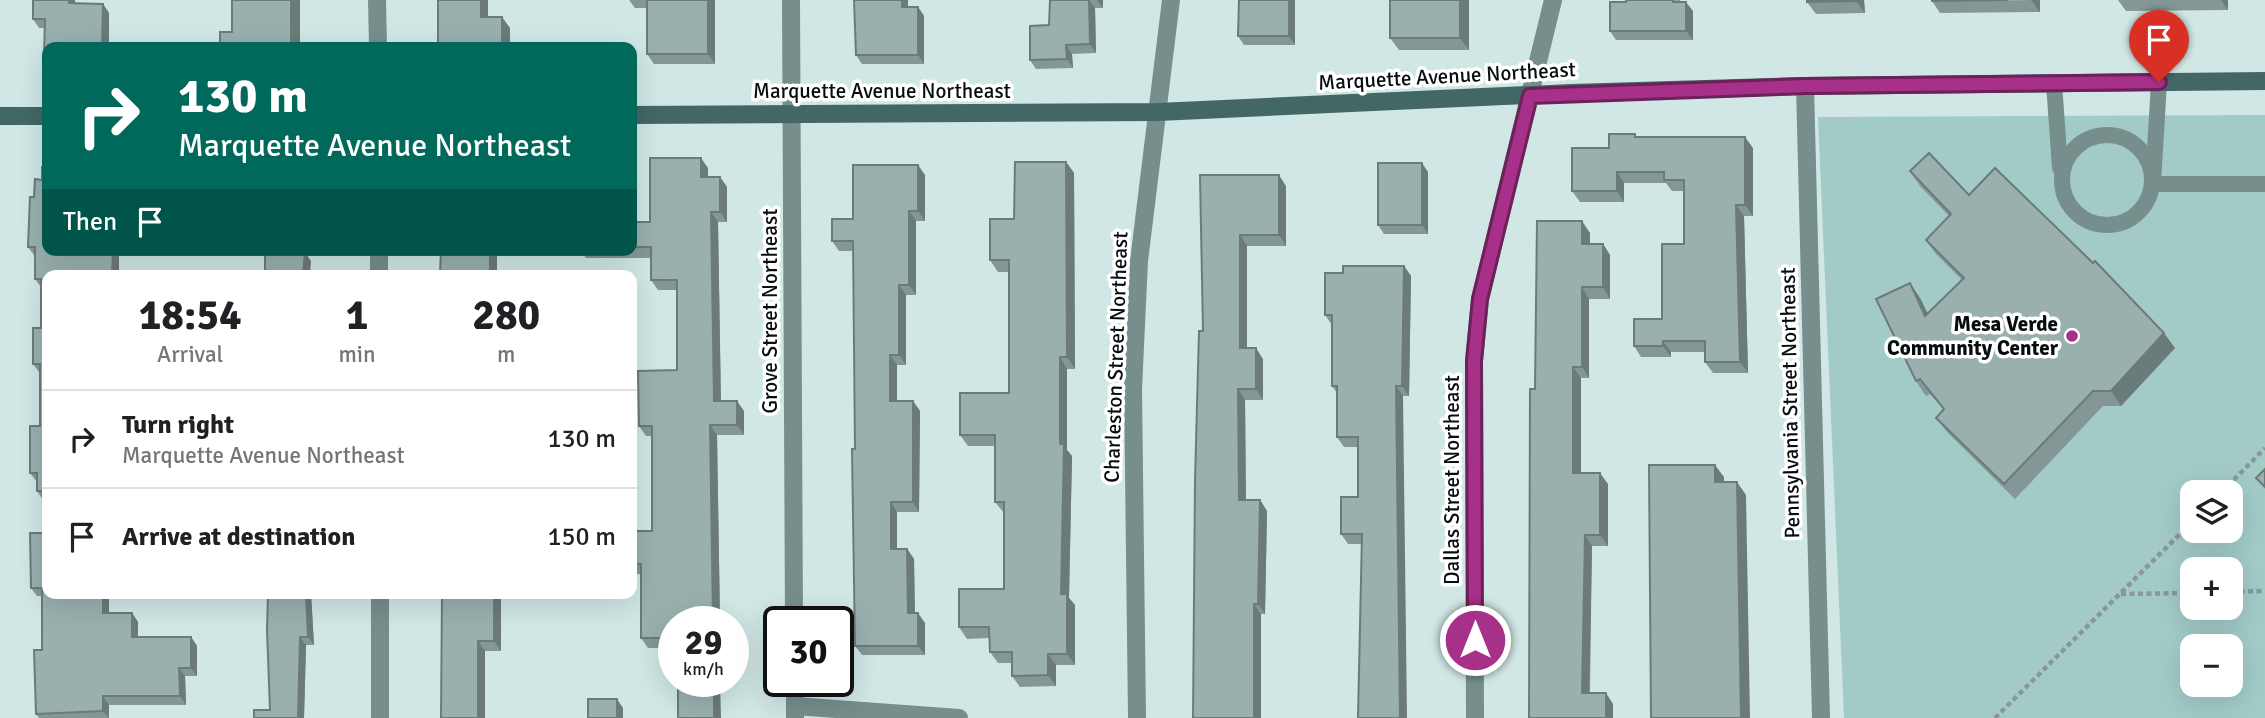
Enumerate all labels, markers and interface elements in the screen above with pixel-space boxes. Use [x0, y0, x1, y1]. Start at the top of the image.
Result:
pin [2129, 10, 2189, 82]
icon: arrive [2140, 21, 2178, 59]
street label: Marquette Avenue Northeast [1318, 56, 1576, 96]
text: 130 m [178, 66, 308, 126]
icon: right [63, 70, 154, 161]
street label: Marquette Avenue Northeast [753, 78, 1011, 104]
text: Marquette Avenue Northeast [178, 126, 571, 165]
icon: arrive [131, 203, 169, 241]
text: Then [63, 206, 117, 238]
street label: Grove Street Northeast [757, 208, 783, 414]
street label: Charleston Street Northeast [1099, 231, 1133, 483]
street label: Pennsylvania Street Northeast [1775, 267, 1805, 539]
text: 18:54 [139, 290, 242, 341]
text: 1 [346, 290, 368, 341]
text: 280 [472, 290, 540, 341]
place label: Mesa Verde Community Center [1887, 311, 2059, 361]
marker: Mesa Verde Community Center [2064, 328, 2080, 344]
text: Arrival [157, 340, 223, 369]
text: min [338, 340, 376, 369]
text: m [497, 340, 515, 369]
street label: Dallas Street Northeast [1439, 375, 1465, 585]
text: Turn right [122, 409, 234, 441]
icon: right [63, 420, 101, 458]
text: 130 m [547, 423, 616, 455]
text: Marquette Avenue Northeast [122, 441, 405, 470]
map controls [2180, 480, 2243, 697]
button: layers [2180, 480, 2243, 543]
icon: arrive [63, 518, 101, 556]
text: Arrive at destination [122, 521, 355, 553]
text: 150 m [547, 521, 616, 553]
button: + [2180, 557, 2243, 620]
position arrow [1438, 603, 1512, 677]
speed limit sign: 30 [763, 606, 854, 697]
text: 29 [685, 621, 722, 664]
button: − [2180, 634, 2243, 697]
text: km/h [683, 658, 724, 680]

